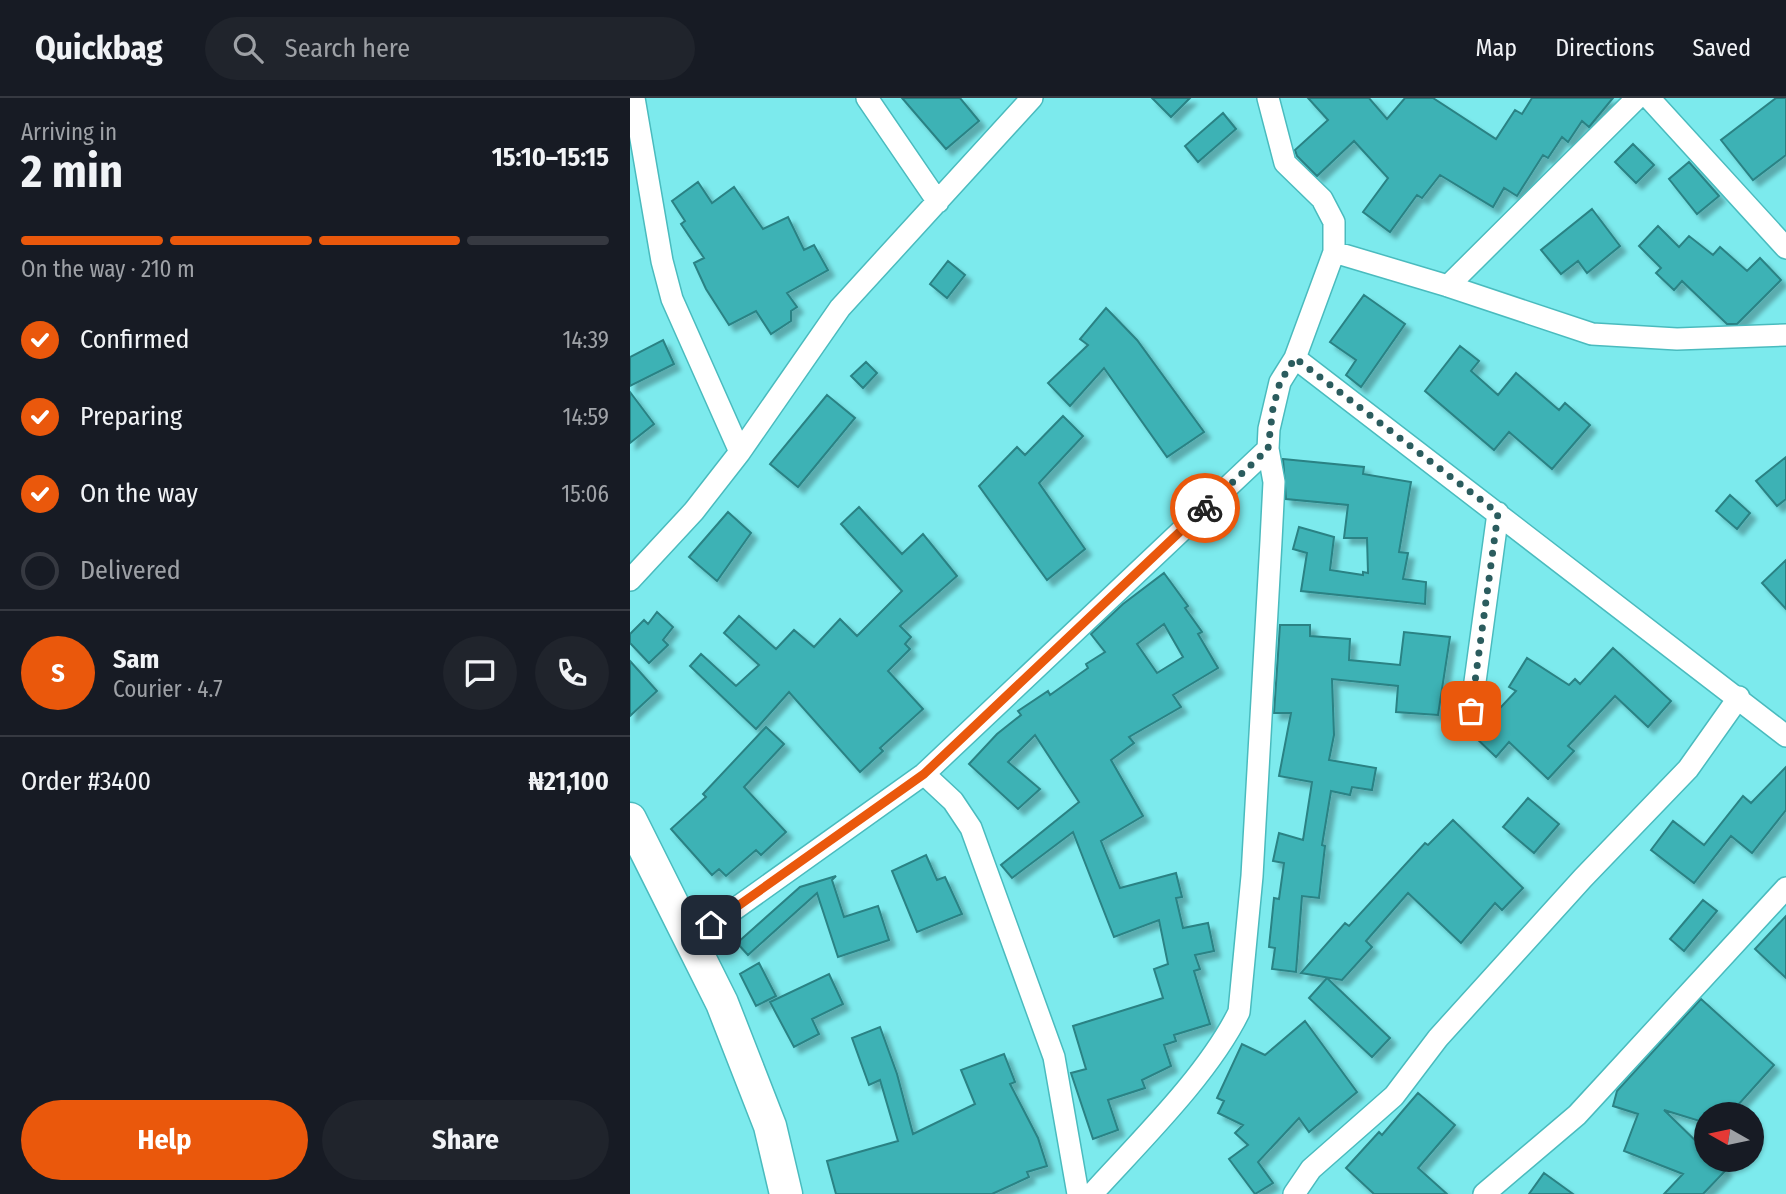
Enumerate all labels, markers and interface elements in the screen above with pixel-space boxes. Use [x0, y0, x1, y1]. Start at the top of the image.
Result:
search box [205, 17, 695, 80]
text: Quickbag [35, 28, 163, 68]
icon: search [229, 29, 267, 67]
text: Search here [285, 33, 410, 64]
text: Map [1476, 34, 1517, 62]
text: Directions [1555, 34, 1654, 62]
text: Saved [1692, 34, 1751, 62]
text: Arriving in [21, 118, 117, 146]
text: 15:10–15:15 [492, 142, 609, 173]
text: 2 min [21, 144, 123, 199]
text: On the way · 210 m [21, 255, 195, 283]
icon: check [21, 321, 59, 359]
text: Confirmed [80, 324, 190, 355]
text: 14:39 [563, 326, 609, 354]
icon: check [21, 398, 59, 436]
text: Preparing [80, 401, 182, 432]
text: 14:59 [563, 403, 609, 431]
courier [1170, 473, 1240, 543]
icon: check [21, 475, 59, 513]
text: On the way [80, 478, 198, 509]
text: 15:06 [561, 480, 609, 508]
icon: bike [1186, 489, 1224, 527]
text: Delivered [80, 555, 181, 586]
button: chat [443, 636, 517, 710]
button: phone [535, 636, 609, 710]
text: Sam [113, 644, 159, 675]
text: S [51, 658, 65, 689]
text: Courier · 4.7 [113, 675, 223, 703]
pin [1441, 681, 1501, 741]
icon: bag [1452, 692, 1490, 730]
text: Order #3400 [21, 766, 151, 797]
text: ₦21,100 [528, 766, 609, 797]
pin [681, 895, 741, 955]
icon: home [692, 906, 730, 944]
button: Help [21, 1100, 308, 1180]
button: Share [322, 1100, 609, 1180]
north arrow [1694, 1102, 1764, 1172]
map controls [1694, 1102, 1764, 1172]

